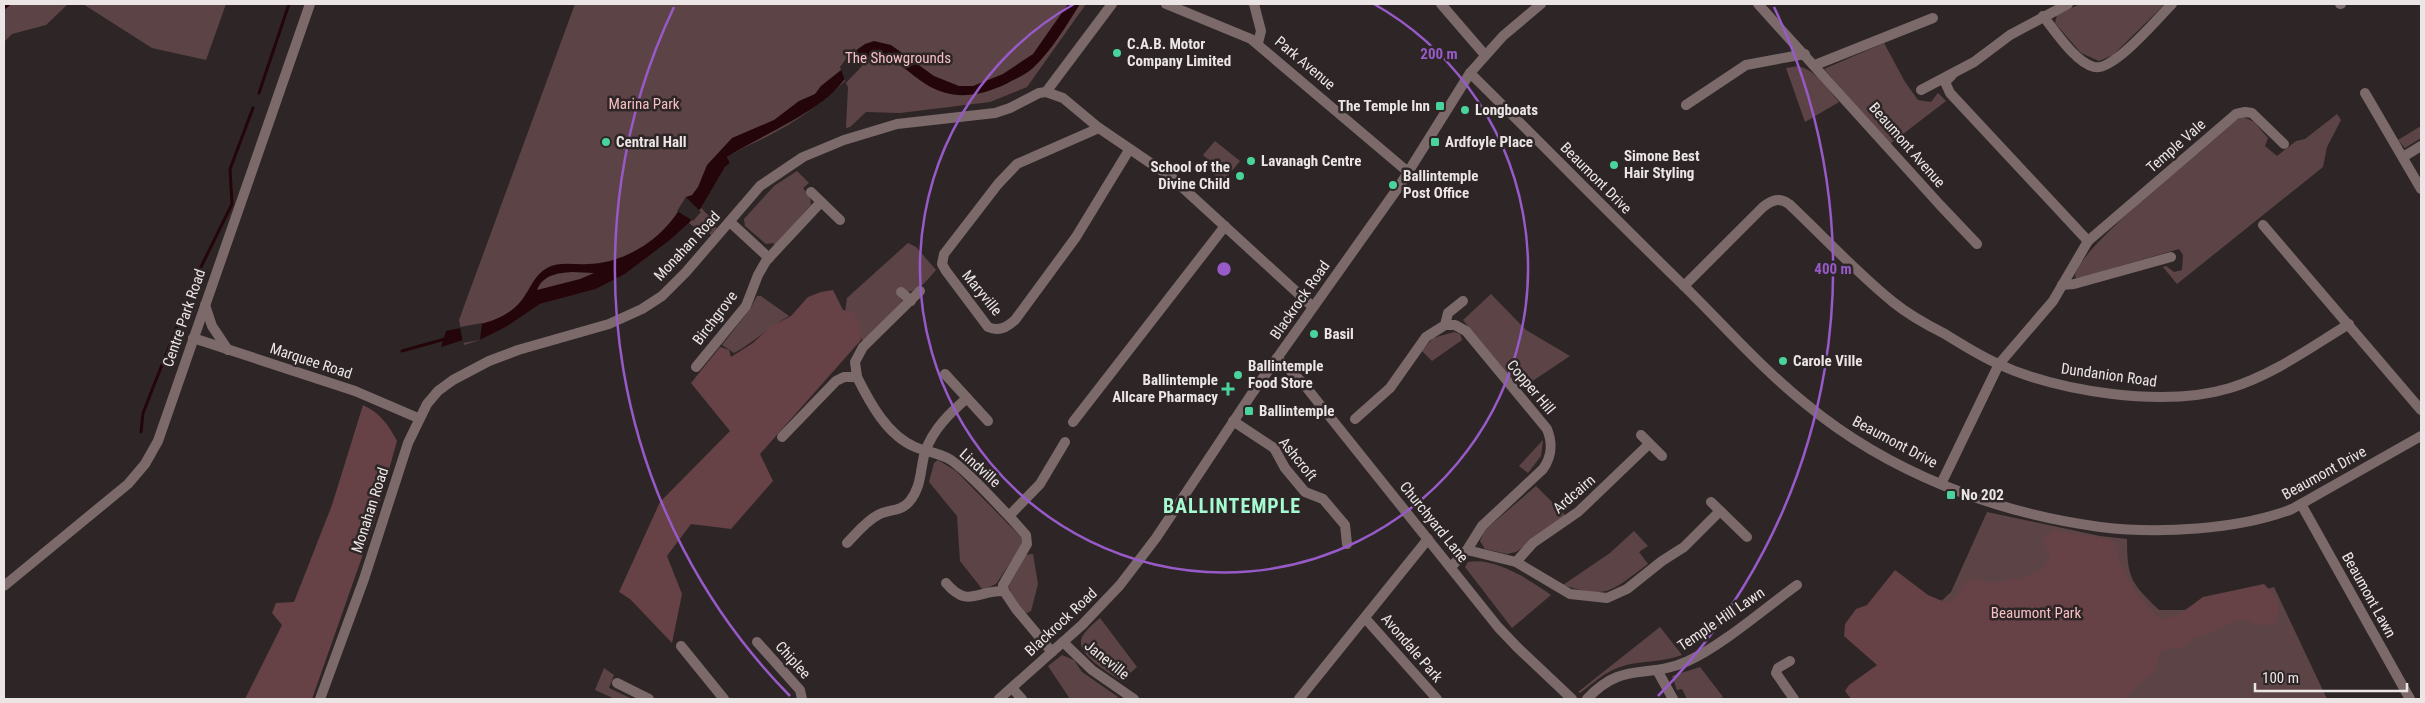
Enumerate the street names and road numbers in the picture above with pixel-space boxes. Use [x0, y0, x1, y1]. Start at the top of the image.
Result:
street label: Park Avenue [1271, 33, 1339, 93]
street label: Beaumont Avenue [1865, 99, 1949, 191]
street label: Temple Vale [2143, 115, 2209, 177]
street label: Beaumont Drive [1557, 139, 1635, 217]
street label: Monahan Road [650, 207, 724, 285]
street label: Blackrock Road [1266, 257, 1334, 343]
street label: Centre Park Road [159, 267, 209, 369]
street label: Maryville [958, 267, 1006, 319]
street label: Birchgrove [689, 287, 741, 349]
street label: Marquee Road [268, 339, 354, 383]
street label: Copper Hill [1503, 356, 1559, 418]
street label: Dundanion Road [2060, 359, 2158, 391]
street label: Beaumont Drive [1849, 412, 1941, 472]
street label: Ashcroft [1275, 434, 1321, 484]
street label: Beaumont Drive [2279, 442, 2369, 504]
street label: Lindville [956, 445, 1004, 491]
street label: Monahan Road [348, 465, 392, 555]
street label: Ardcairn [1549, 471, 1599, 517]
street label: Churchyard Lane [1396, 478, 1472, 566]
street label: Beaumont Lawn [2338, 549, 2400, 641]
street label: Temple Hill Lawn [1674, 583, 1768, 655]
street label: Blackrock Road [1021, 584, 1101, 660]
street label: Avondale Park [1377, 610, 1447, 686]
street label: Janeville [1081, 637, 1133, 683]
street label: Chiplee [772, 638, 814, 682]

